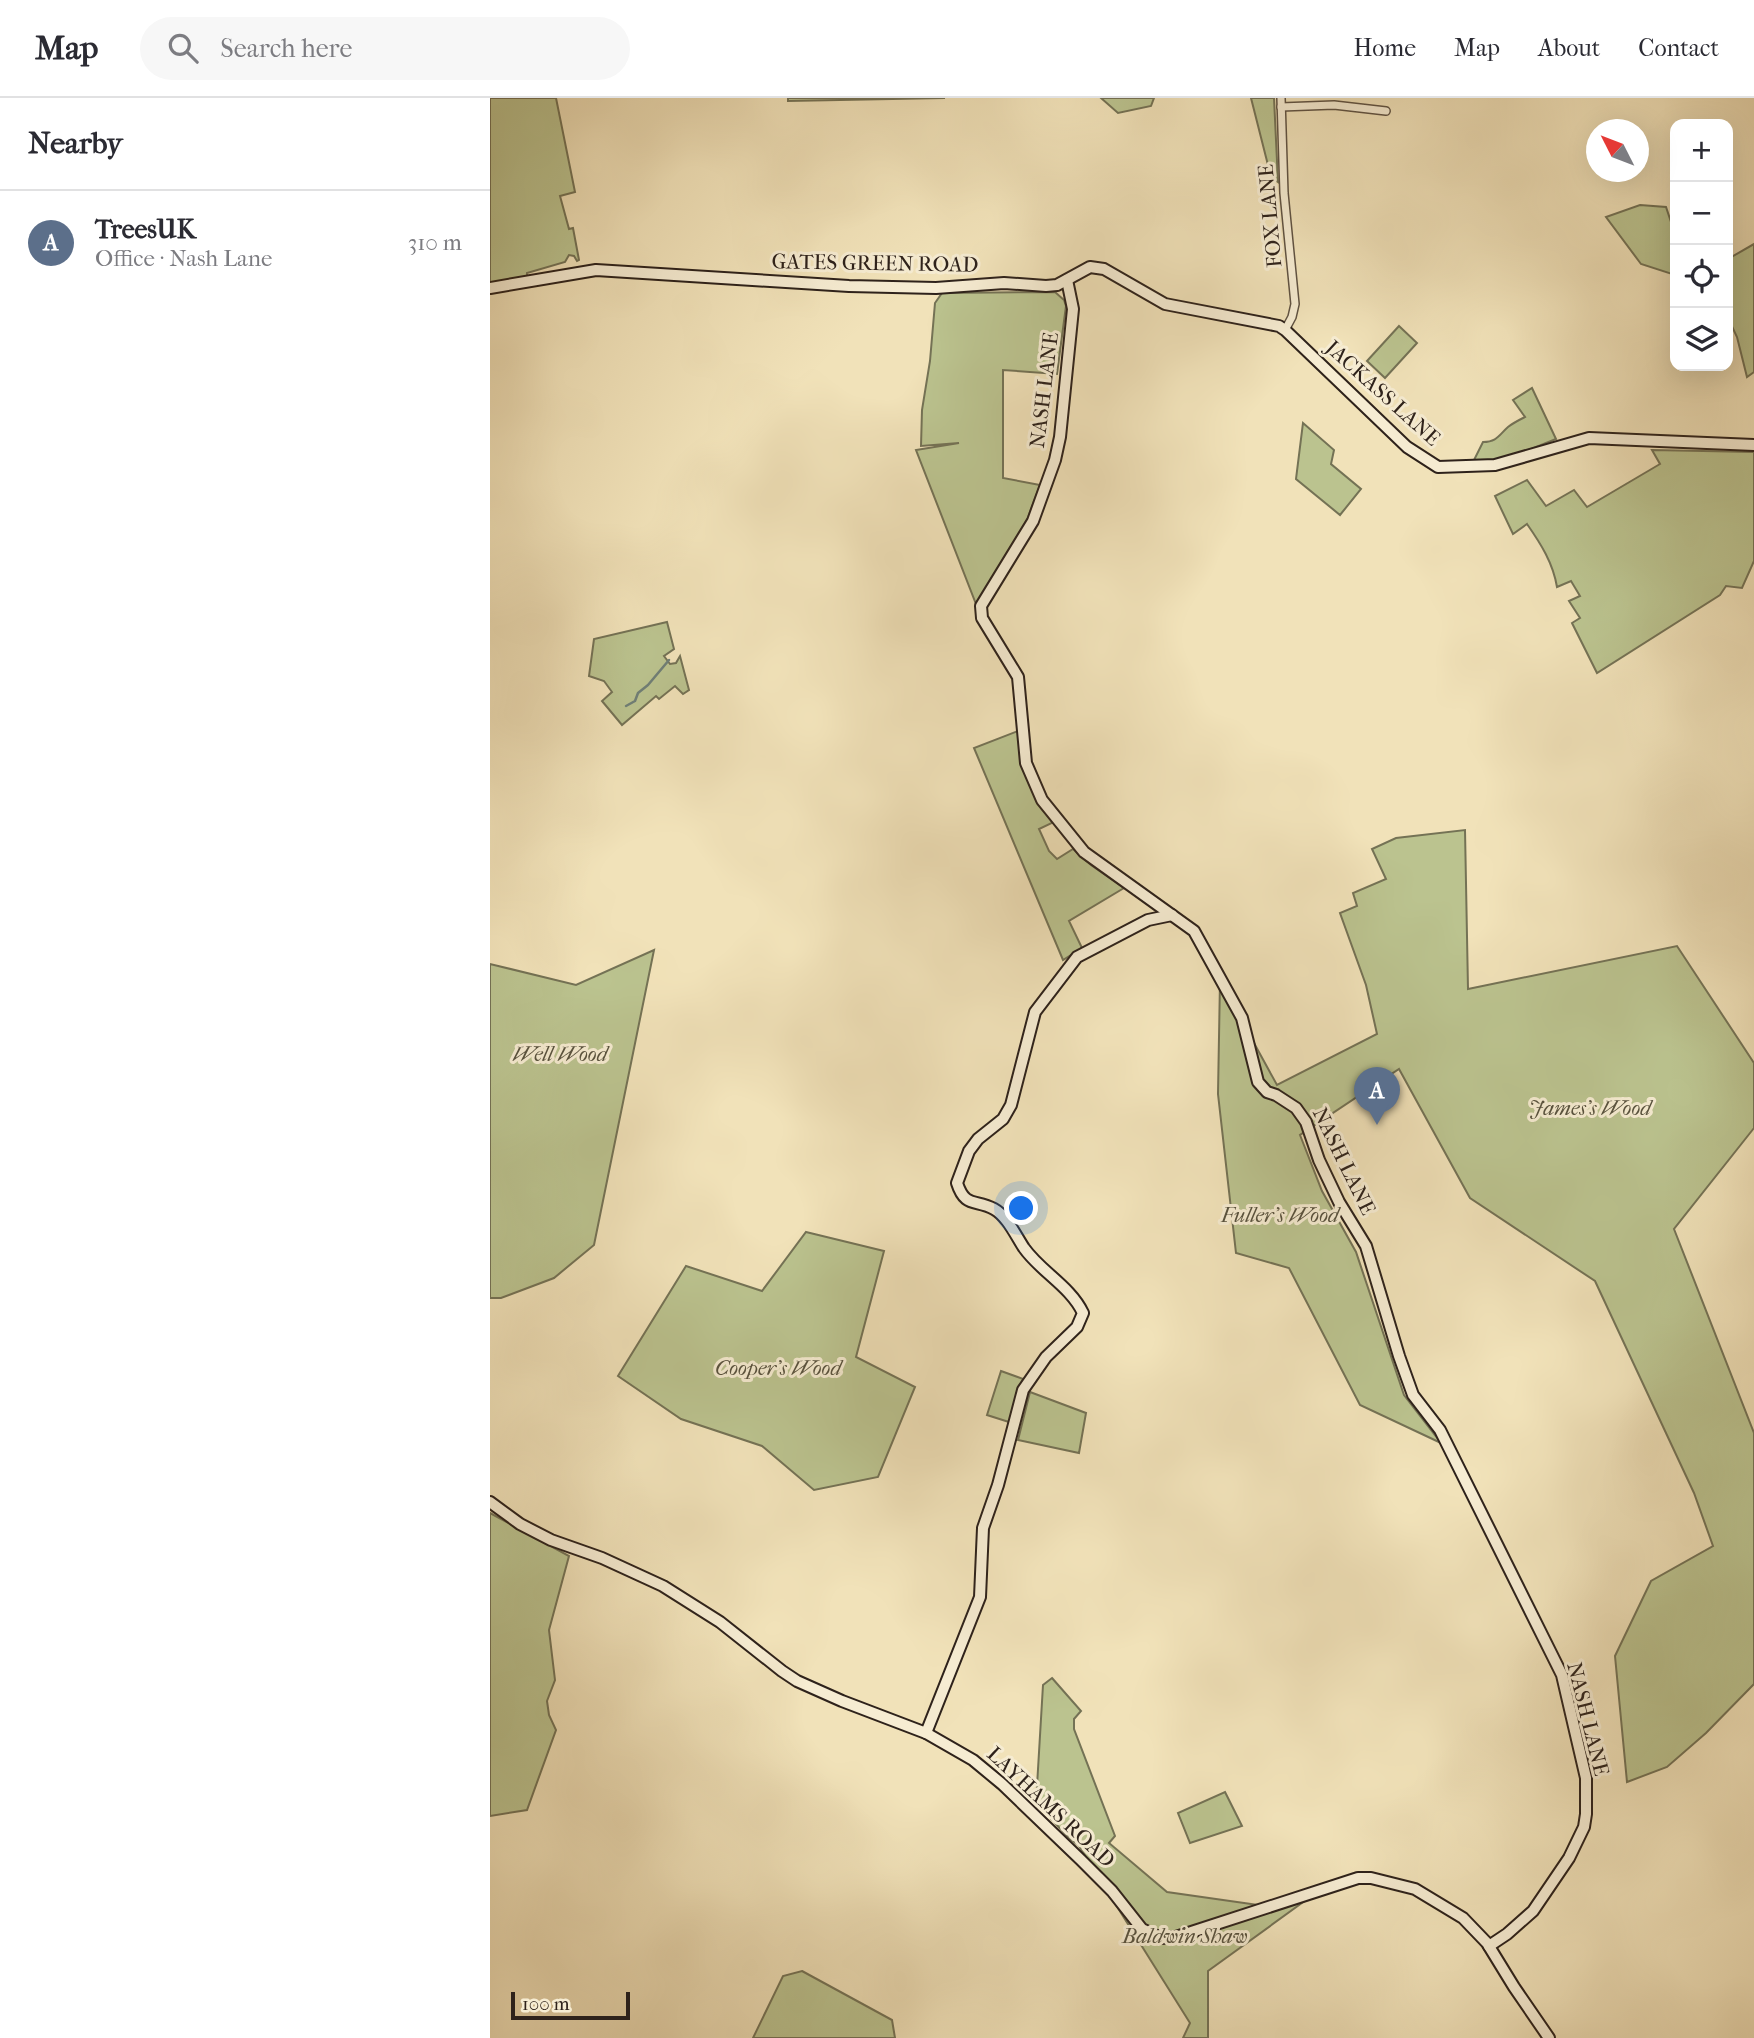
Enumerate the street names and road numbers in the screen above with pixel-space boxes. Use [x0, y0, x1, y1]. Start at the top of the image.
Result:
street label: FOX LANE [1254, 163, 1286, 269]
street label: GATES GREEN ROAD [771, 249, 979, 277]
street label: NASH LANE [1025, 331, 1063, 449]
street label: JACKASS LANE [1319, 334, 1445, 451]
street label: NASH LANE [1308, 1103, 1380, 1219]
street label: NASH LANE [1562, 1660, 1614, 1779]
street label: LAYHAMS ROAD [982, 1742, 1120, 1872]

